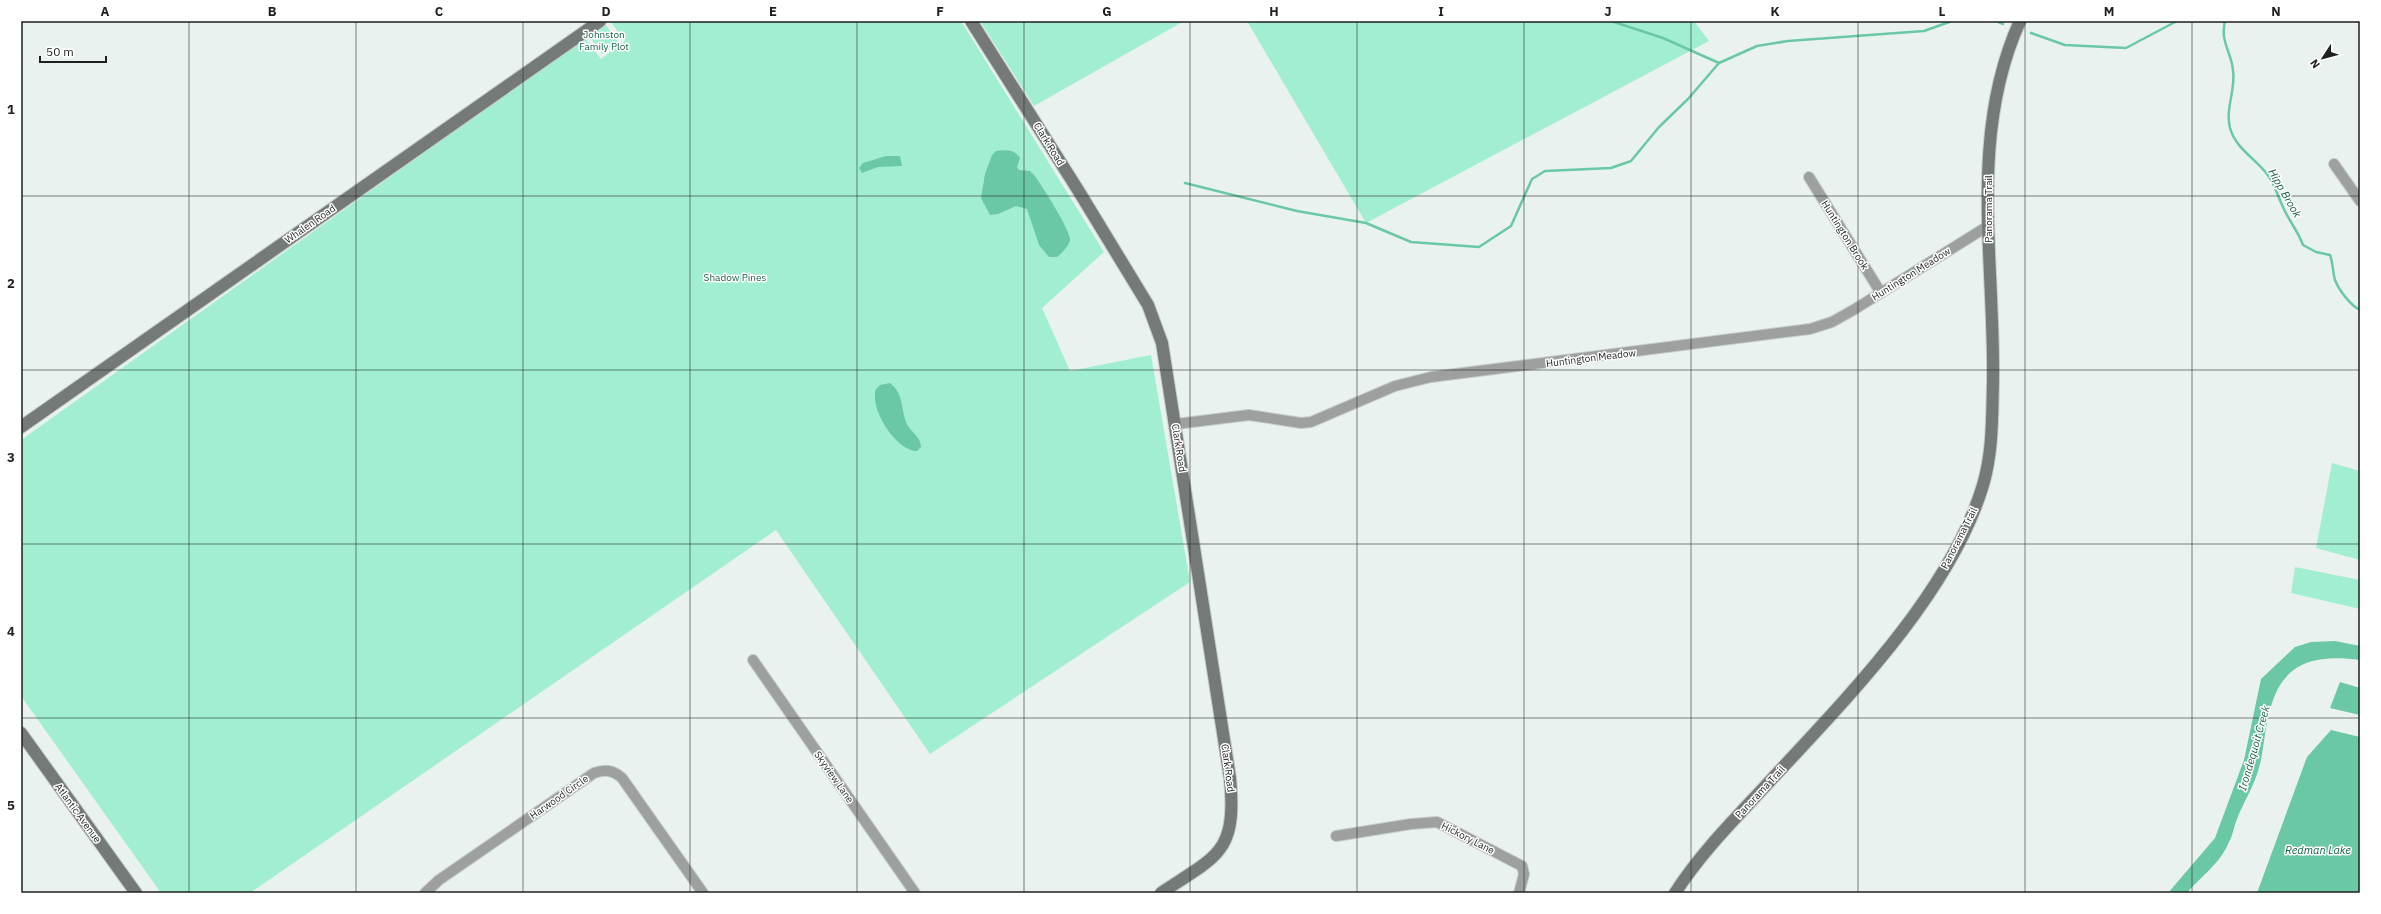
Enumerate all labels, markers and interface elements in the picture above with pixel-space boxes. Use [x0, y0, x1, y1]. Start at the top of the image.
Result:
text: A [101, 3, 110, 20]
text: B [268, 3, 277, 20]
text: C [435, 3, 444, 20]
text: D [601, 3, 611, 20]
text: E [769, 3, 777, 20]
text: F [936, 3, 944, 20]
text: G [1102, 3, 1112, 20]
text: H [1269, 3, 1279, 20]
text: I [1438, 3, 1444, 20]
text: J [1604, 3, 1612, 20]
text: K [1770, 3, 1780, 20]
text: L [1939, 3, 1946, 20]
text: M [2104, 3, 2114, 20]
text: N [2271, 3, 2281, 20]
park label: Johnston Family Plot [579, 28, 629, 53]
scale bar [40, 38, 106, 64]
north arrow [2303, 38, 2343, 78]
text: 50 m [46, 44, 74, 59]
text: N [2307, 57, 2323, 71]
text: 1 [7, 101, 15, 118]
street label: Clark Road [1031, 120, 1067, 168]
water label: Hipp Brook [2265, 166, 2305, 220]
street label: Panorama Trail [1982, 175, 1995, 243]
street label: Huntington Brook [1819, 198, 1872, 273]
street label: Whalen Road [282, 202, 338, 246]
street label: Huntington Meadow [1869, 244, 1953, 303]
park label: Shadow Pines [704, 271, 767, 284]
text: 2 [7, 275, 15, 292]
street label: Huntington Meadow [1545, 346, 1637, 370]
street label: Clark Road [1169, 423, 1189, 473]
text: 3 [7, 449, 15, 466]
street label: Panorama Trail [1938, 505, 1980, 571]
text: 4 [7, 623, 15, 640]
water label: Irondequoit Creek [2235, 704, 2273, 792]
street label: Clark Road [1218, 743, 1238, 793]
street label: Skyview Lane [811, 748, 857, 806]
street label: Panorama Trail [1732, 763, 1788, 821]
street label: Harwood Circle [527, 772, 591, 822]
street label: Atlantic Avenue [52, 781, 104, 846]
text: 5 [7, 797, 15, 814]
street label: Hickory Lane [1439, 819, 1497, 857]
water label: Redman Lake [2285, 843, 2351, 857]

